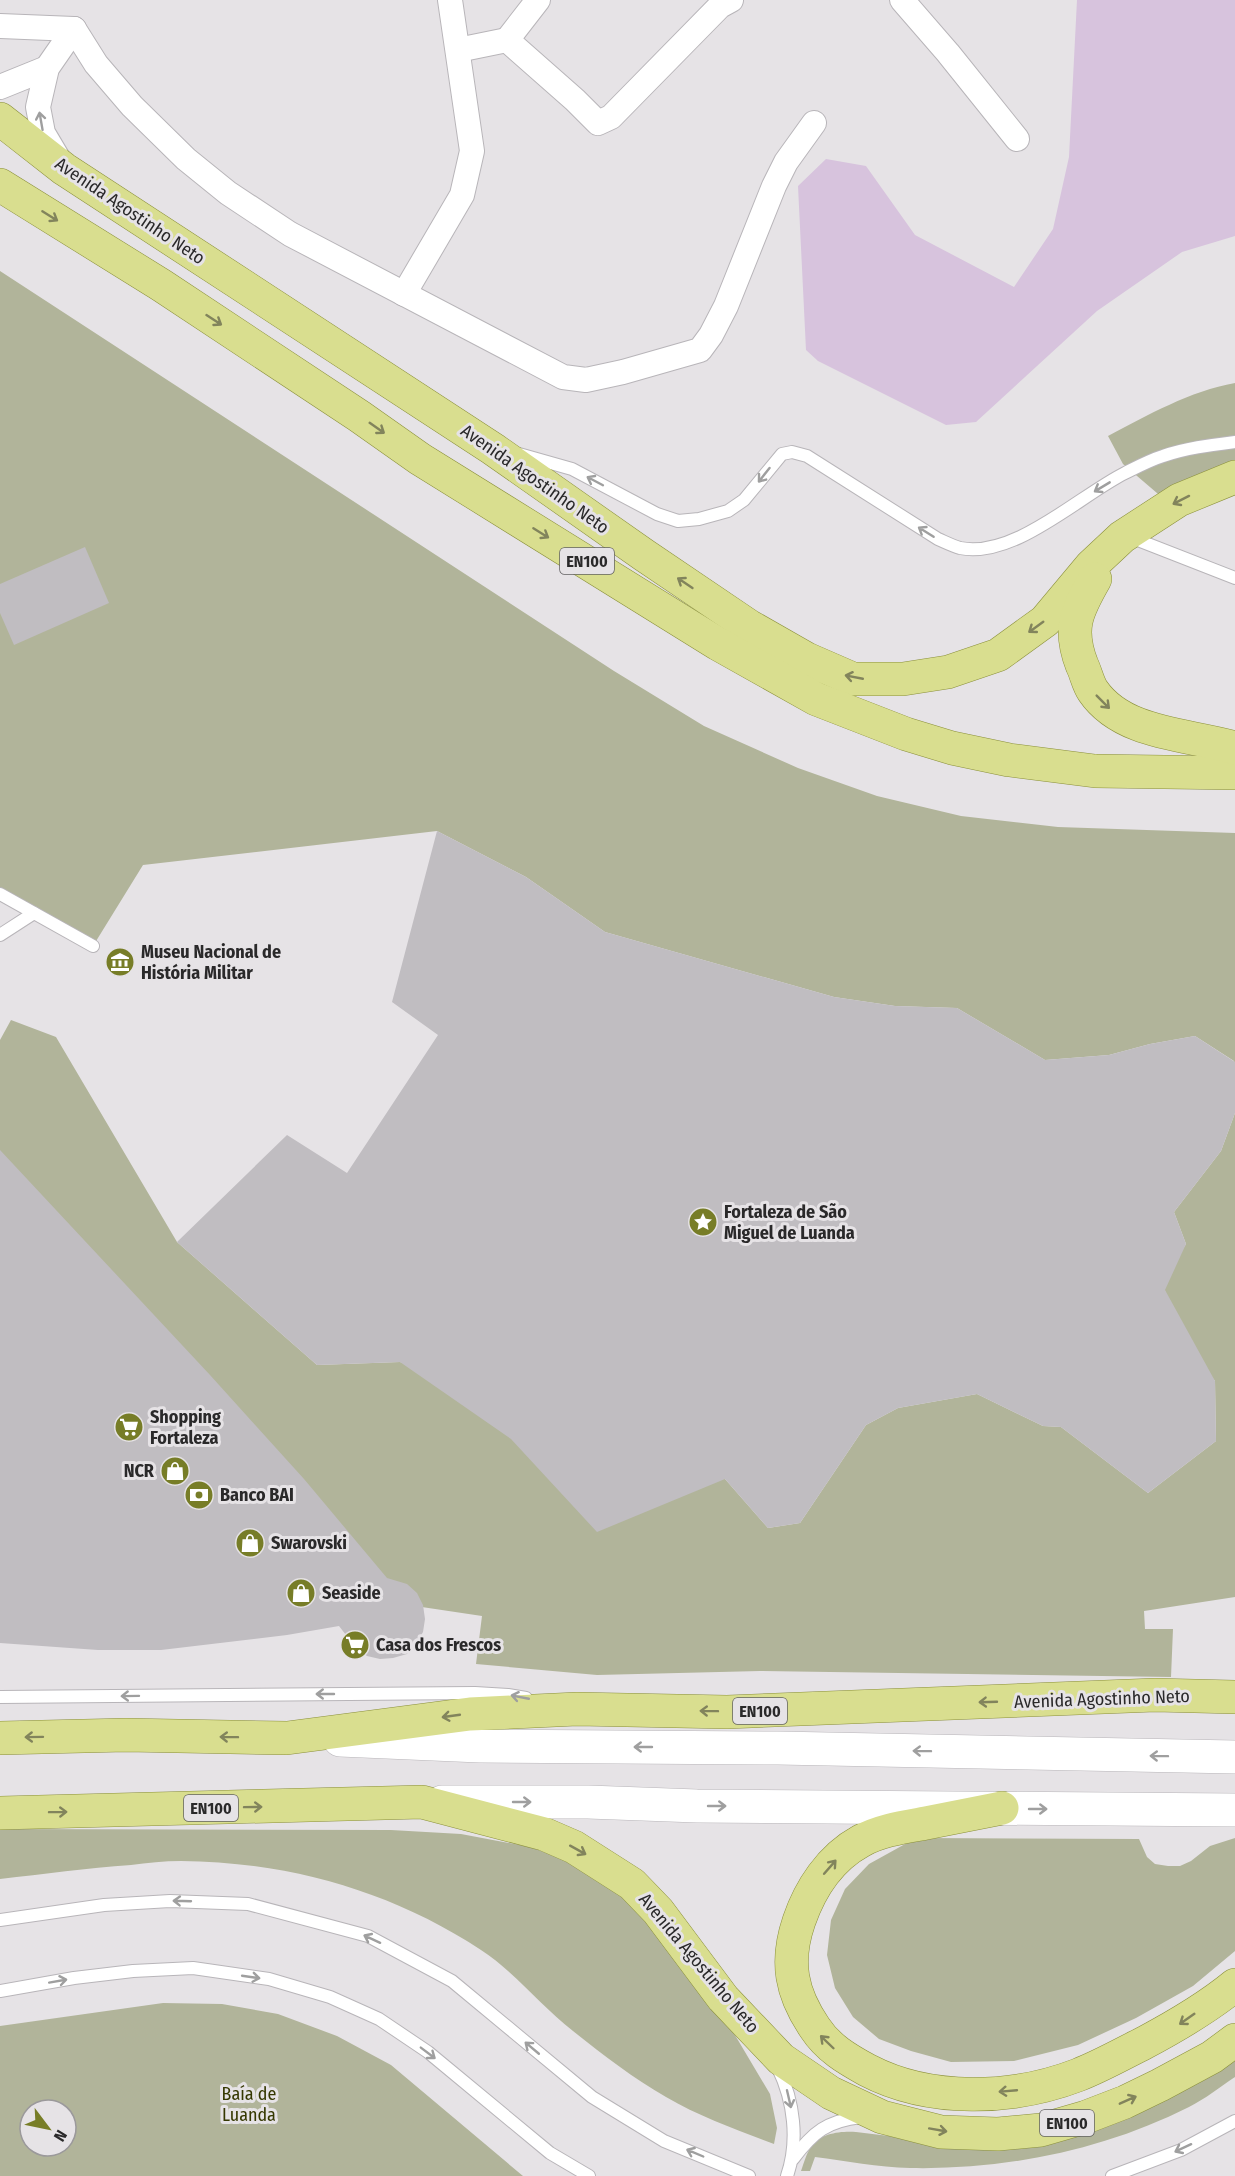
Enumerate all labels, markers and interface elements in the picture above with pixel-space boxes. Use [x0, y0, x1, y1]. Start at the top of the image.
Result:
one-way arrow [35, 112, 46, 131]
street label: Avenida Agostinho Neto [51, 153, 209, 269]
one-way arrow [41, 210, 58, 222]
one-way arrow [205, 315, 222, 327]
street label: Avenida Agostinho Neto [457, 420, 613, 538]
one-way arrow [368, 422, 384, 434]
one-way arrow [757, 467, 770, 483]
one-way arrow [587, 475, 604, 487]
one-way arrow [1094, 482, 1111, 494]
one-way arrow [1173, 495, 1191, 506]
one-way arrow [918, 525, 935, 537]
one-way arrow [532, 527, 549, 539]
road number: EN100 [560, 548, 614, 574]
one-way arrow [677, 576, 694, 588]
one-way arrow [1029, 621, 1045, 634]
one-way arrow [845, 671, 864, 682]
one-way arrow [1096, 694, 1110, 709]
place label: Museu Nacional de História Militar [141, 941, 281, 984]
museum icon: Museu Nacional de História Militar [104, 946, 136, 978]
place label: Fortaleza de São Miguel de Luanda [724, 1201, 855, 1244]
place icon: Fortaleza de São Miguel de Luanda [687, 1206, 719, 1238]
place label: Shopping Fortaleza [150, 1406, 221, 1449]
supermarket icon: Shopping Fortaleza [113, 1411, 145, 1443]
shop icon: NCR [159, 1455, 191, 1487]
place label: NCR [124, 1460, 155, 1482]
bank icon: Banco BAI [183, 1479, 215, 1511]
place label: Banco BAI [220, 1484, 294, 1506]
shop icon: Swarovski [234, 1527, 266, 1559]
place label: Swarovski [271, 1532, 347, 1554]
shop icon: Seaside [285, 1577, 317, 1609]
place label: Seaside [322, 1582, 381, 1604]
supermarket icon: Casa dos Frescos [339, 1629, 371, 1661]
place label: Casa dos Frescos [376, 1634, 501, 1656]
street label: Avenida Agostinho Neto [1014, 1685, 1190, 1713]
one-way arrow [315, 1688, 335, 1700]
one-way arrow [120, 1690, 140, 1702]
one-way arrow [510, 1691, 530, 1702]
one-way arrow [978, 1697, 998, 1708]
road number: EN100 [733, 1698, 787, 1724]
one-way arrow [699, 1706, 719, 1717]
one-way arrow [442, 1711, 462, 1722]
one-way arrow [219, 1731, 239, 1743]
one-way arrow [24, 1732, 44, 1743]
one-way arrow [634, 1741, 654, 1753]
one-way arrow [913, 1745, 933, 1757]
one-way arrow [1150, 1750, 1170, 1761]
road number: EN100 [184, 1795, 238, 1821]
one-way arrow [512, 1796, 532, 1808]
one-way arrow [707, 1800, 727, 1812]
one-way arrow [243, 1801, 263, 1812]
one-way arrow [1028, 1803, 1048, 1814]
one-way arrow [48, 1806, 68, 1817]
one-way arrow [569, 1844, 586, 1856]
one-way arrow [823, 1860, 837, 1875]
street label: Avenida Agostinho Neto [634, 1889, 764, 2037]
one-way arrow [172, 1896, 192, 1907]
one-way arrow [363, 1933, 381, 1944]
one-way arrow [241, 1971, 261, 1982]
one-way arrow [47, 1975, 67, 1986]
one-way arrow [1180, 2013, 1196, 2025]
one-way arrow [819, 2035, 834, 2049]
one-way arrow [524, 2041, 540, 2054]
one-way arrow [420, 2046, 436, 2059]
park label: Baía de Luanda [222, 2083, 277, 2126]
one-way arrow [999, 2086, 1019, 2097]
one-way arrow [784, 2089, 795, 2108]
one-way arrow [1118, 2094, 1136, 2106]
north arrow [18, 2098, 78, 2158]
road number: EN100 [1040, 2110, 1094, 2136]
one-way arrow [928, 2125, 948, 2136]
text: N [50, 2127, 71, 2145]
one-way arrow [1175, 2143, 1193, 2155]
one-way arrow [686, 2147, 705, 2158]

